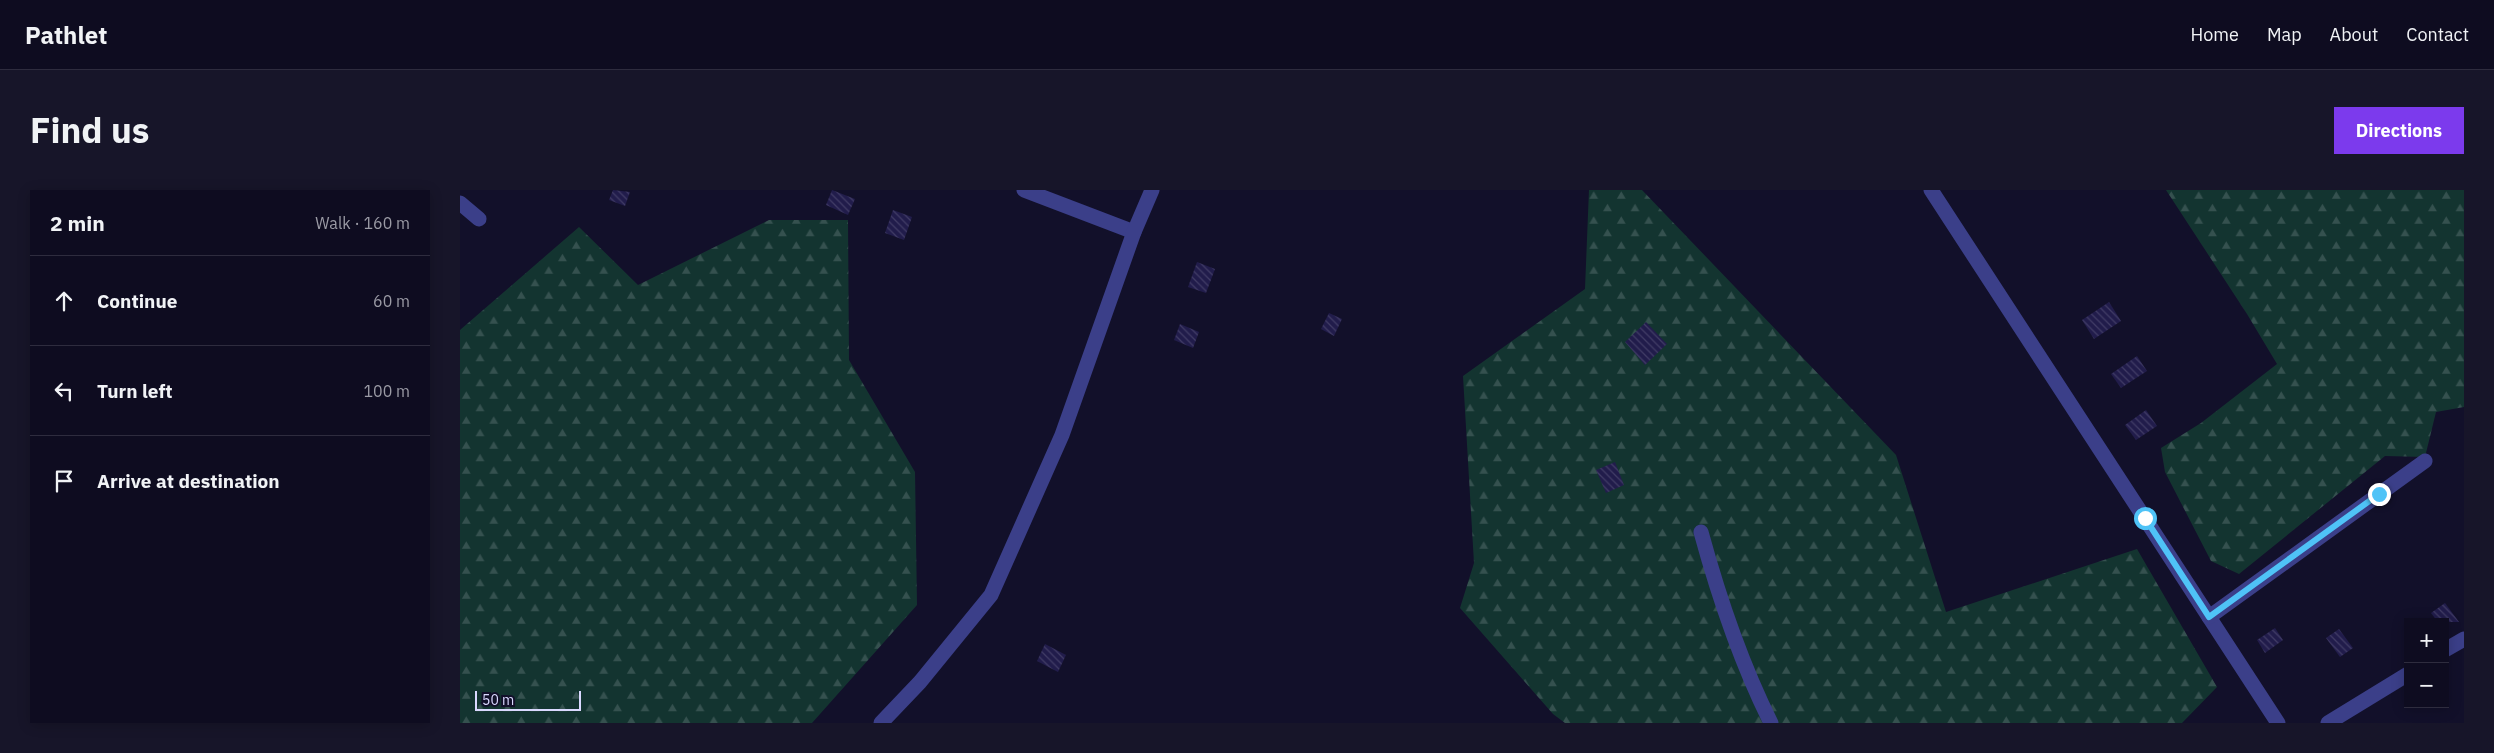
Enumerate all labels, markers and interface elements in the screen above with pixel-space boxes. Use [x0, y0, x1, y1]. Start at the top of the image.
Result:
text: Pathlet [25, 19, 107, 51]
text: Home [2191, 23, 2239, 46]
text: Map [2267, 23, 2302, 46]
text: About [2330, 23, 2378, 46]
text: Contact [2406, 23, 2469, 46]
text: Find us [30, 107, 149, 153]
button: Directions [2334, 107, 2464, 154]
text: 2 min [50, 209, 105, 237]
text: Walk · 160 m [315, 213, 410, 233]
icon: ahead [50, 287, 78, 315]
text: Continue [97, 289, 177, 313]
text: 60 m [373, 291, 410, 311]
icon: left [50, 377, 78, 405]
text: Turn left [97, 379, 173, 403]
text: 100 m [363, 381, 410, 401]
icon: arrive [50, 467, 78, 495]
text: Arrive at destination [97, 469, 280, 493]
route end [2368, 483, 2391, 506]
route start [2134, 507, 2157, 530]
map controls [2404, 618, 2449, 708]
button: + [2404, 618, 2449, 663]
button: − [2404, 663, 2449, 708]
scale bar [475, 688, 581, 711]
text: 50 m [482, 691, 514, 709]

